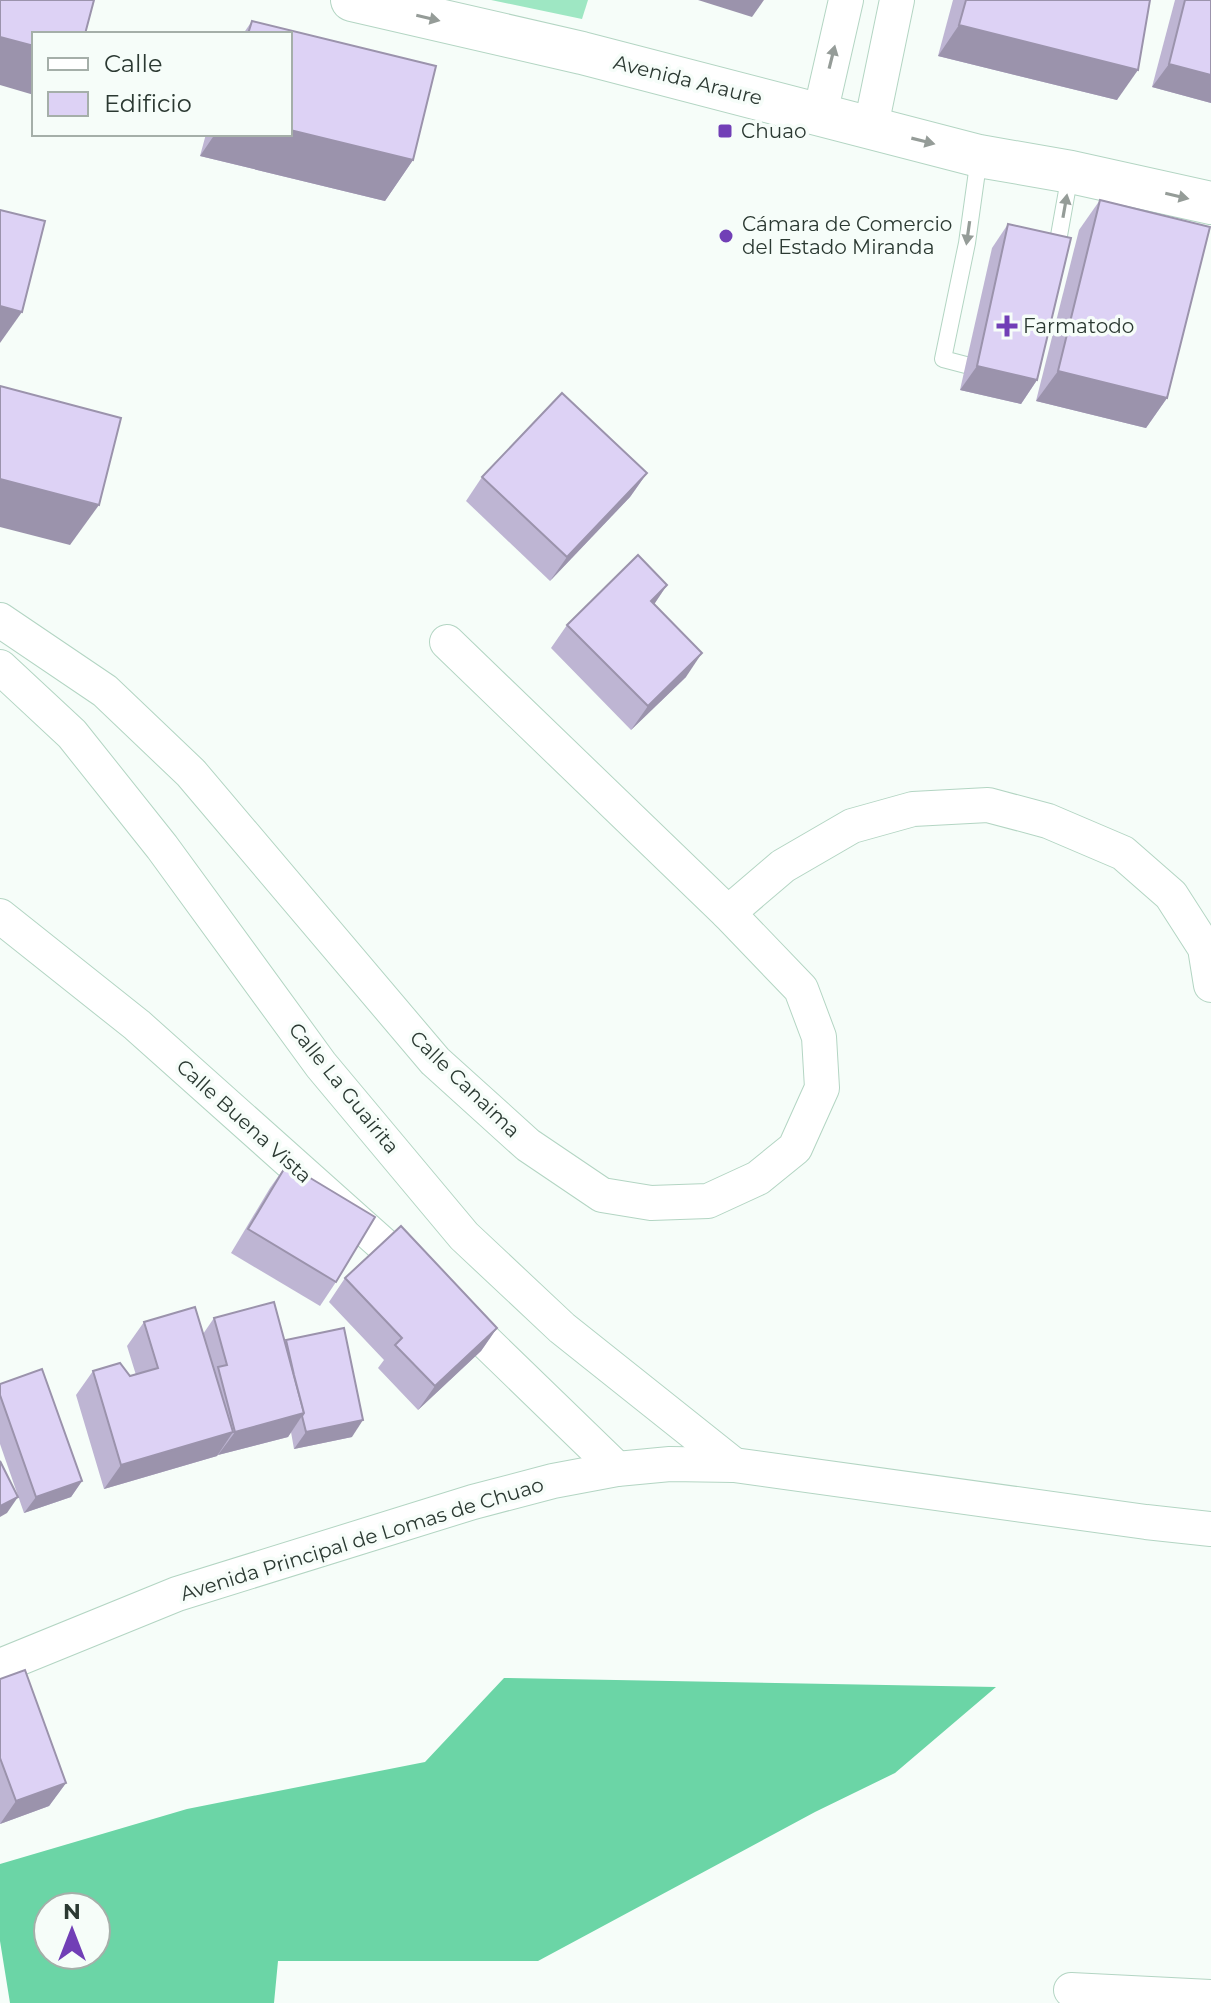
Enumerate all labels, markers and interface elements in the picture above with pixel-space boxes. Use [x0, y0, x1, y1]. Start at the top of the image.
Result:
one-way arrow [415, 12, 440, 24]
legend [32, 32, 292, 136]
one-way arrow [827, 44, 839, 69]
text: Calle [104, 49, 162, 78]
street label: Avenida Araure [611, 50, 765, 110]
text: Edificio [104, 89, 192, 118]
place label: Chuao [741, 119, 806, 143]
marker: Chuao [716, 122, 734, 140]
one-way arrow [910, 135, 935, 147]
one-way arrow [1164, 190, 1189, 203]
one-way arrow [1059, 193, 1071, 218]
place label: Cámara de Comercio del Estado Miranda [742, 212, 952, 259]
one-way arrow [961, 221, 974, 246]
marker: Cámara de Comercio del Estado Miranda [717, 227, 735, 245]
place label: Farmatodo [1023, 314, 1134, 338]
marker: Farmatodo [998, 317, 1016, 335]
street label: Calle La Guairita [284, 1018, 404, 1158]
street label: Calle Canaima [405, 1026, 525, 1142]
street label: Calle Buena Vista [172, 1054, 316, 1188]
street label: Avenida Principal de Lomas de Chuao [178, 1472, 546, 1606]
north arrow [32, 1891, 112, 1971]
text: N [63, 1898, 81, 1925]

